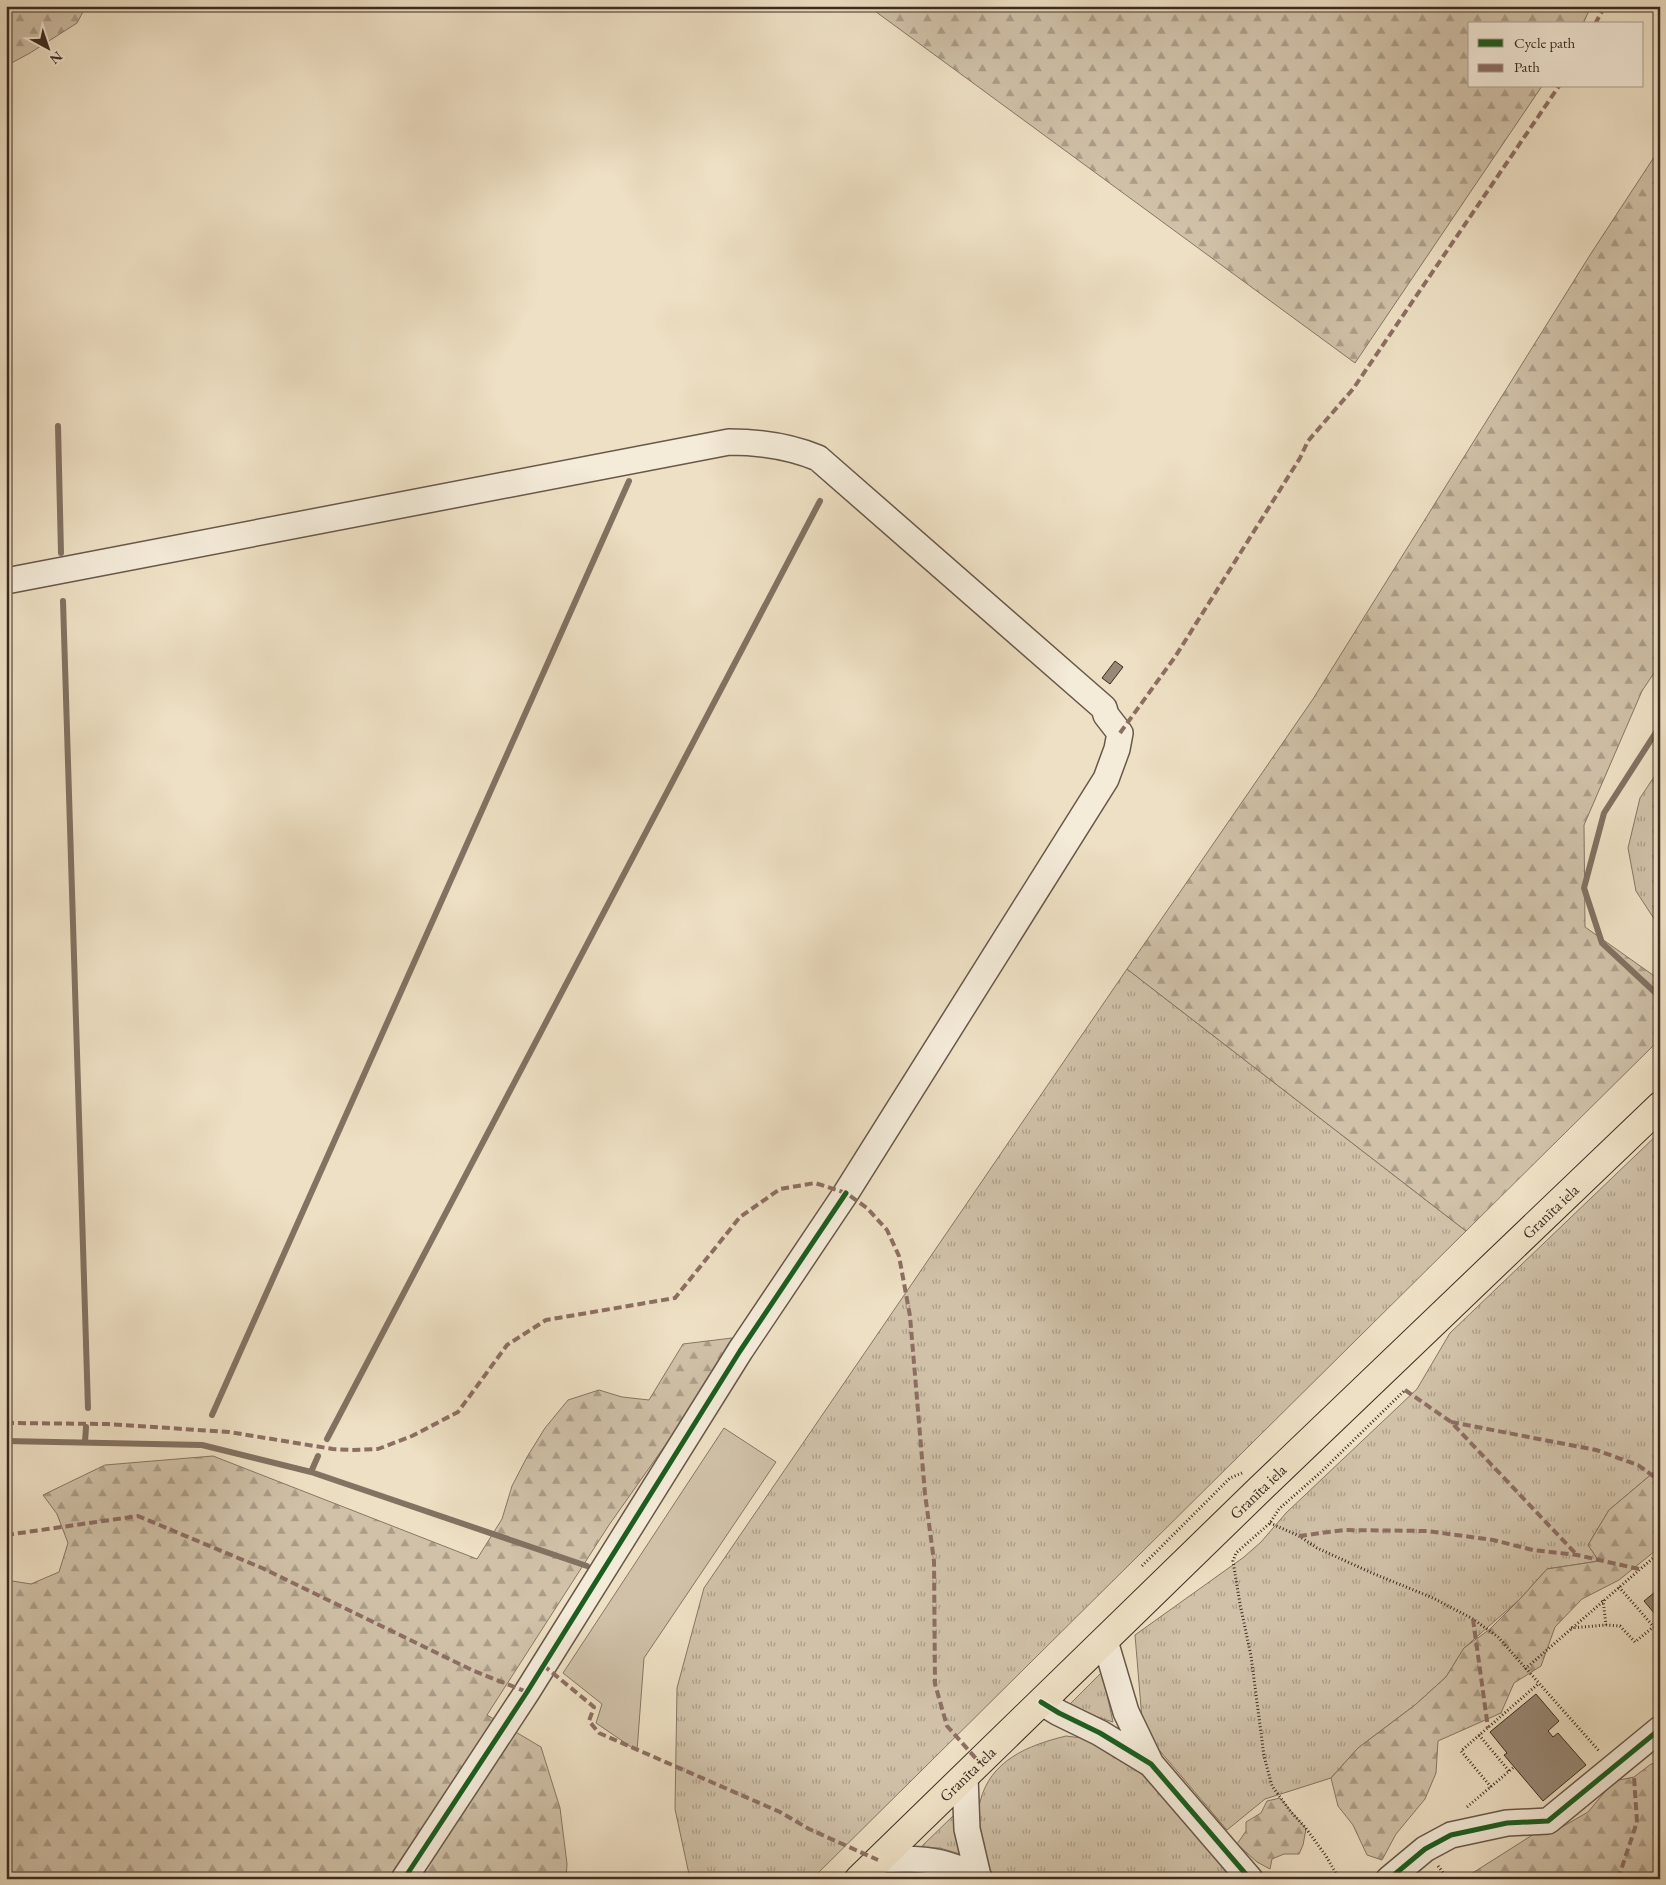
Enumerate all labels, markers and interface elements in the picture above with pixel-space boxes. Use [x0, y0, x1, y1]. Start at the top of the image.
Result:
north arrow [22, 22, 72, 72]
legend [1468, 22, 1644, 88]
text: Cycle path [1514, 33, 1576, 52]
text: N [46, 47, 66, 69]
text: Path [1514, 57, 1540, 76]
street label: Granīta iela [1517, 1179, 1583, 1243]
street label: Granīta iela [1225, 1459, 1291, 1524]
street label: Granīta iela [935, 1741, 1000, 1806]

